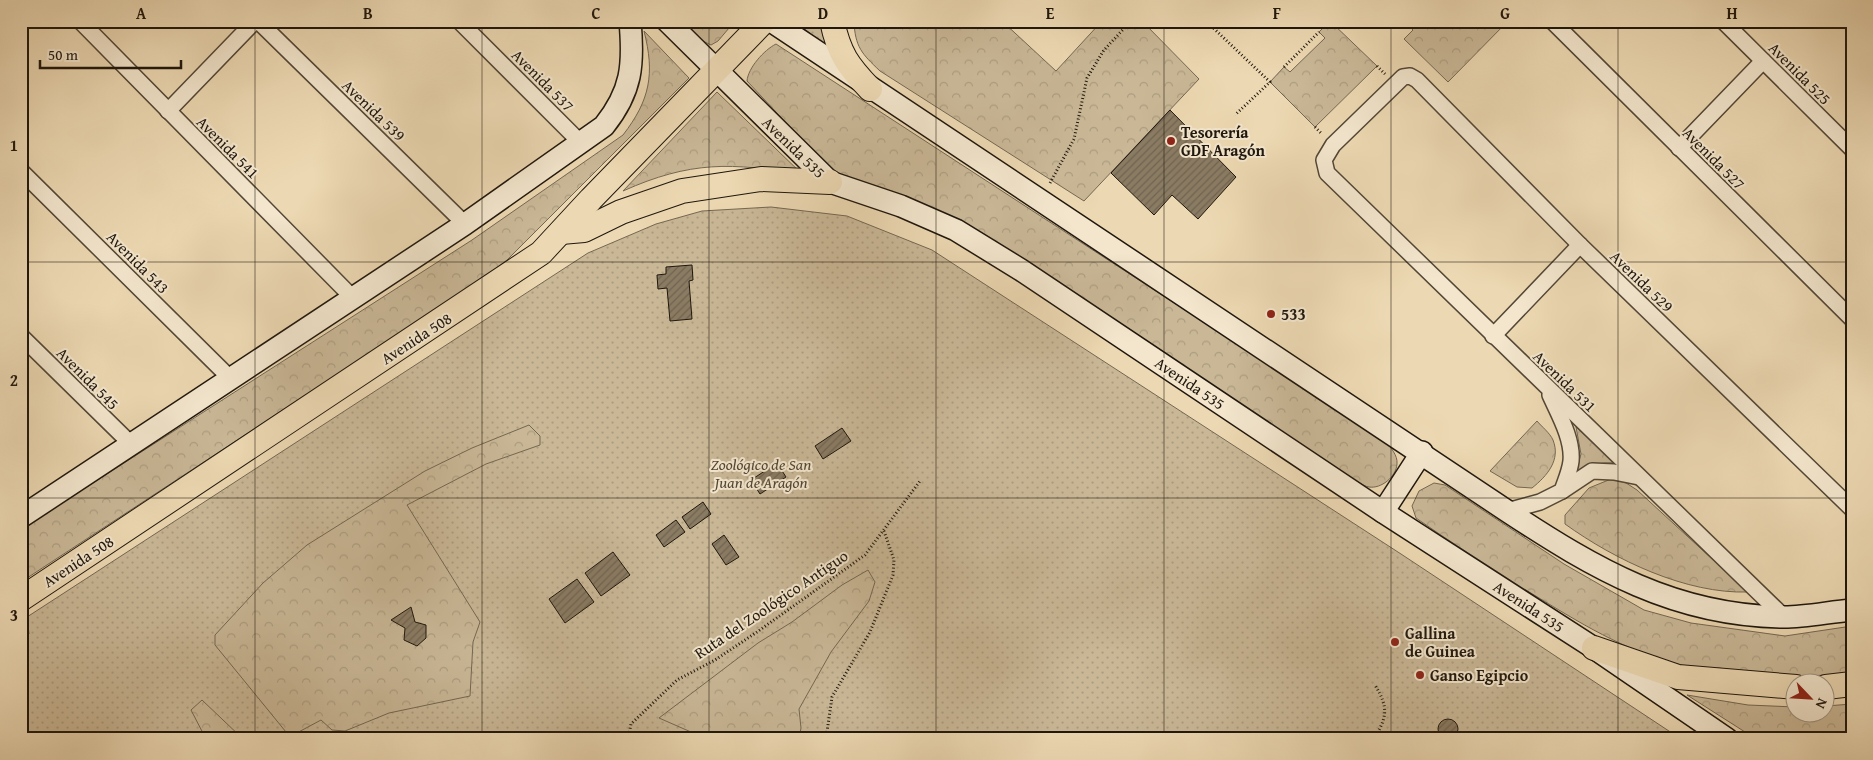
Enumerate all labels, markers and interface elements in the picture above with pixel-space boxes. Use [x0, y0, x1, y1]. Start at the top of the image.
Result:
text: A [136, 1, 147, 25]
text: B [363, 1, 373, 25]
text: C [591, 1, 601, 25]
text: D [818, 1, 828, 25]
text: E [1046, 1, 1055, 25]
text: F [1273, 1, 1281, 25]
text: G [1500, 1, 1510, 25]
text: H [1726, 1, 1738, 25]
street label: Avenida 525 [1763, 36, 1837, 110]
scale bar [40, 38, 181, 70]
street label: Avenida 537 [506, 43, 580, 117]
text: 50 m [48, 44, 79, 65]
street label: Avenida 539 [337, 74, 411, 147]
street label: Avenida 541 [191, 110, 265, 184]
street label: Avenida 535 [757, 111, 831, 183]
place label: Tesorería GDF Aragón [1181, 120, 1266, 162]
street label: Avenida 527 [1677, 121, 1751, 195]
text: 1 [10, 133, 18, 157]
marker: Tesorería GDF Aragón [1165, 135, 1177, 147]
street label: Avenida 543 [101, 225, 175, 299]
street label: Avenida 529 [1605, 245, 1679, 318]
place label: 533 [1281, 302, 1306, 326]
street label: Avenida 508 [376, 306, 456, 370]
marker: 533 [1265, 308, 1277, 320]
street label: Avenida 545 [51, 341, 125, 415]
street label: Avenida 531 [1528, 345, 1602, 417]
street label: Avenida 535 [1150, 351, 1230, 415]
text: 2 [10, 368, 18, 392]
park label: Zoológico de San Juan de Aragón [711, 452, 811, 494]
street label: Avenida 508 [38, 529, 118, 593]
street label: Ruta del Zoológico Antiguo [689, 543, 853, 665]
street label: Avenida 535 [1489, 574, 1569, 638]
text: 3 [10, 603, 18, 627]
place label: Gallina de Guinea [1405, 621, 1476, 663]
marker: Gallina de Guinea [1389, 636, 1401, 648]
place label: Ganso Egipcio [1430, 663, 1529, 687]
marker: Ganso Egipcio [1414, 669, 1426, 681]
north arrow [1786, 672, 1836, 722]
text: N [1810, 695, 1833, 713]

